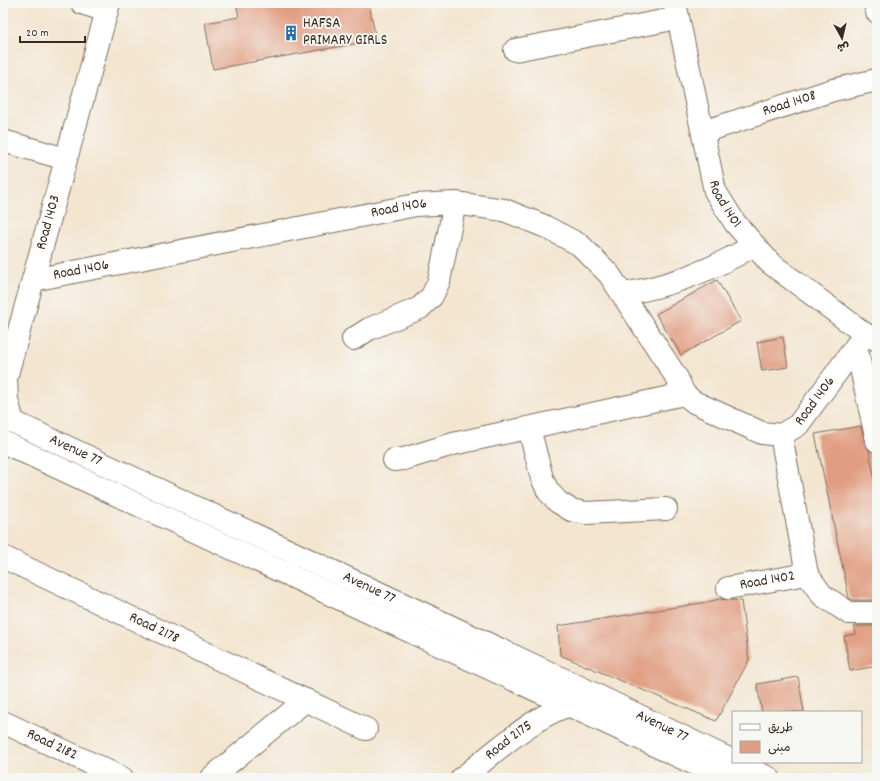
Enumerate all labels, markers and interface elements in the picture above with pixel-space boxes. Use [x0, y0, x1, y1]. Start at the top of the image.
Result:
place label: HAFSA PRIMARY GIRLS [303, 13, 387, 52]
scale bar [20, 18, 85, 44]
north arrow [822, 18, 862, 58]
building icon: HAFSA PRIMARY GIRLS [282, 24, 300, 42]
text: 20 m [26, 25, 49, 42]
text: ش [836, 37, 850, 55]
street label: Road 1408 [760, 85, 819, 123]
street label: Road 1401 [702, 178, 746, 234]
street label: Road 1403 [31, 193, 67, 252]
street label: Road 1406 [369, 193, 428, 225]
street label: Road 1406 [51, 254, 111, 287]
street label: Road 1406 [790, 372, 841, 431]
street label: Avenue 77 [45, 429, 106, 473]
street label: Road 1402 [738, 565, 797, 597]
street label: Avenue 77 [339, 566, 399, 610]
street label: Road 2178 [125, 607, 183, 650]
street label: Avenue 77 [632, 705, 692, 749]
legend [732, 711, 862, 763]
street label: Road 2175 [481, 715, 537, 766]
text: طريق [768, 720, 793, 737]
street label: Road 2182 [23, 724, 81, 766]
text: مبنى [768, 740, 791, 757]

